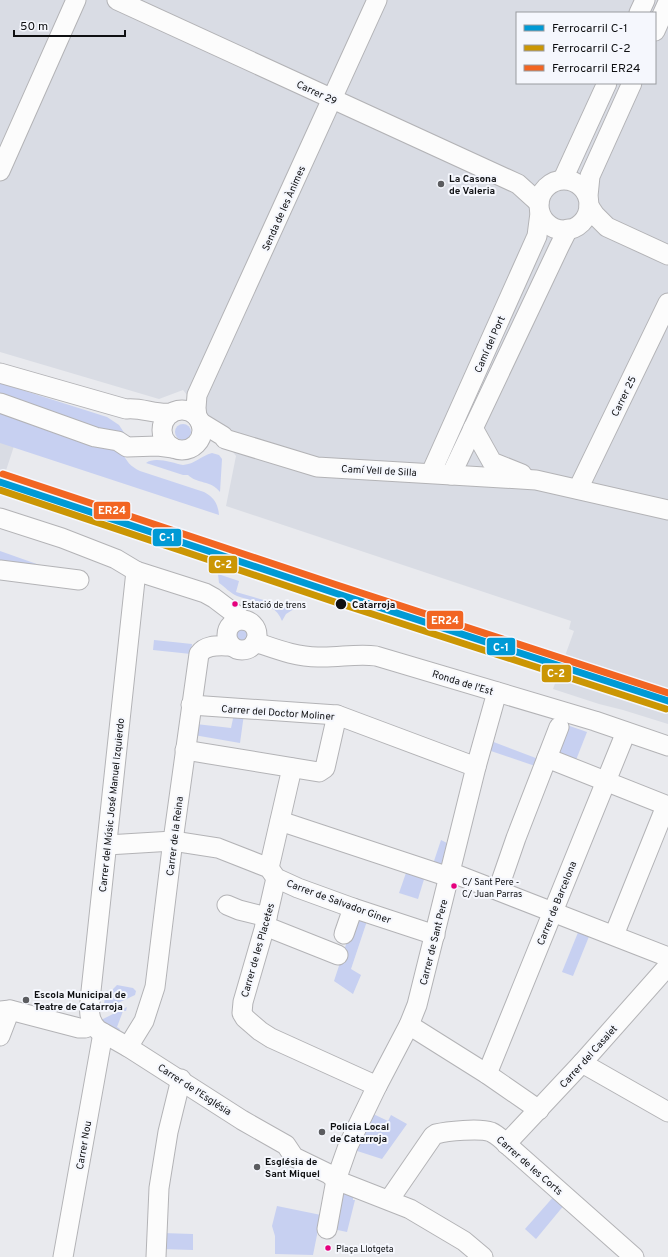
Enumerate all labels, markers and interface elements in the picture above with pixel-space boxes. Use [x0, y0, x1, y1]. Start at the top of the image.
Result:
scale bar [14, 12, 125, 38]
legend [516, 12, 656, 84]
text: 50 m [20, 19, 48, 35]
text: Ferrocarril C-1 [552, 21, 628, 37]
text: Ferrocarril C-2 [552, 41, 631, 57]
text: Ferrocarril ER24 [552, 61, 640, 77]
street label: Carrer 29 [294, 78, 339, 108]
street label: Senda de les Ànimes [260, 164, 309, 253]
place label: La Casona de Valeria [449, 173, 497, 198]
marker: La Casona de Valeria [436, 179, 446, 189]
street label: Camí del Port [472, 314, 509, 375]
street label: Carrer 25 [609, 374, 640, 419]
street label: Camí Vell de Silla [341, 463, 417, 480]
line badge: ER24 [93, 501, 131, 520]
text: ER24 [98, 504, 126, 518]
line badge: C-1 [152, 528, 182, 547]
text: C-1 [159, 531, 175, 545]
line badge: C-2 [208, 555, 238, 574]
text: C-2 [214, 558, 232, 572]
marker: Catarroja [334, 597, 348, 611]
marker: Estació de trens [230, 599, 240, 609]
place label: Catarroja [352, 599, 395, 612]
place label: Estació de trens [242, 600, 306, 611]
line badge: ER24 [426, 610, 464, 630]
text: ER24 [431, 614, 459, 628]
line badge: C-1 [486, 637, 516, 656]
text: C-1 [493, 641, 509, 655]
line badge: C-2 [541, 664, 572, 683]
text: C-2 [547, 667, 565, 681]
street label: Ronda de l'Est [430, 668, 495, 699]
street label: Carrer del Doctor Moliner [221, 703, 335, 724]
street label: Carrer del Músic José Manuel Izquierdo [97, 717, 128, 893]
street label: Carrer de la Reina [164, 796, 187, 877]
street label: Carrer de Barcelona [535, 860, 580, 948]
street label: Carrer de Salvador Giner [284, 877, 393, 927]
place label: C/ Sant Pere - C/ Juan Parras [462, 877, 522, 900]
marker: C/ Sant Pere - C/ Juan Parras [449, 881, 459, 891]
street label: Carrer de Sant Pere [417, 898, 451, 987]
street label: Carrer de les Placetes [239, 901, 278, 999]
place label: Escola Municipal de Teatre de Catarroja [34, 989, 127, 1014]
marker: Escola Municipal de Teatre de Catarroja [21, 995, 31, 1005]
street label: Carrer del Casalet [557, 1023, 621, 1091]
street label: Carrer de l'Església [155, 1061, 234, 1119]
street label: Carrer Nou [74, 1120, 95, 1171]
place label: Policia Local de Catarroja [330, 1121, 389, 1146]
marker: Policia Local de Catarroja [317, 1127, 327, 1137]
street label: Carrer de les Corts [493, 1134, 565, 1199]
place label: Església de Sant Miquel [265, 1156, 320, 1181]
marker: Església de Sant Miquel [252, 1162, 262, 1172]
marker: Plaça Llotgeta [323, 1243, 333, 1253]
place label: Plaça Llotgeta [336, 1244, 394, 1255]

